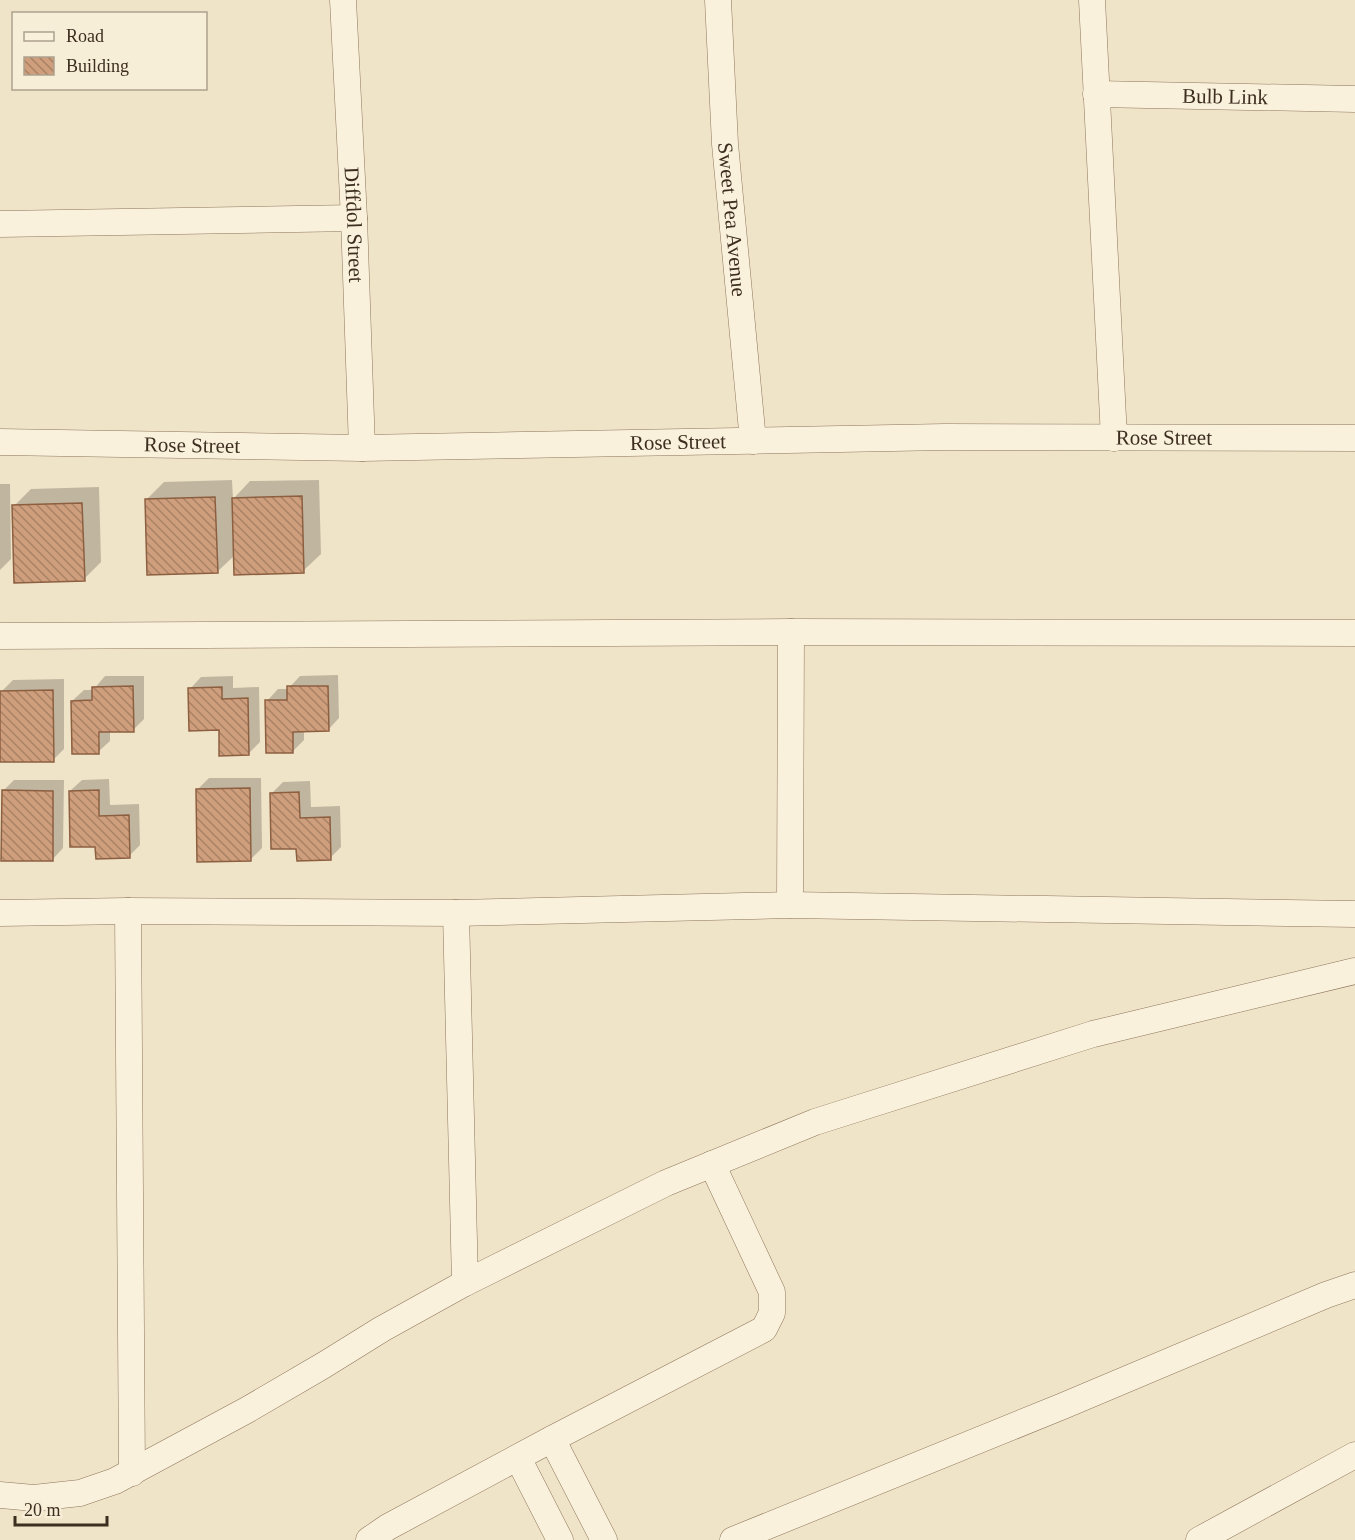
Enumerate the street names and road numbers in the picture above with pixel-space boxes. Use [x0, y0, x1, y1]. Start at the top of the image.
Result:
street label: Bulb Link [1182, 84, 1269, 109]
street label: Sweet Pea Avenue [713, 141, 751, 298]
street label: Diffdol Street [339, 166, 368, 283]
street label: Rose Street [1116, 425, 1212, 450]
street label: Rose Street [630, 429, 726, 455]
street label: Rose Street [144, 432, 240, 458]

